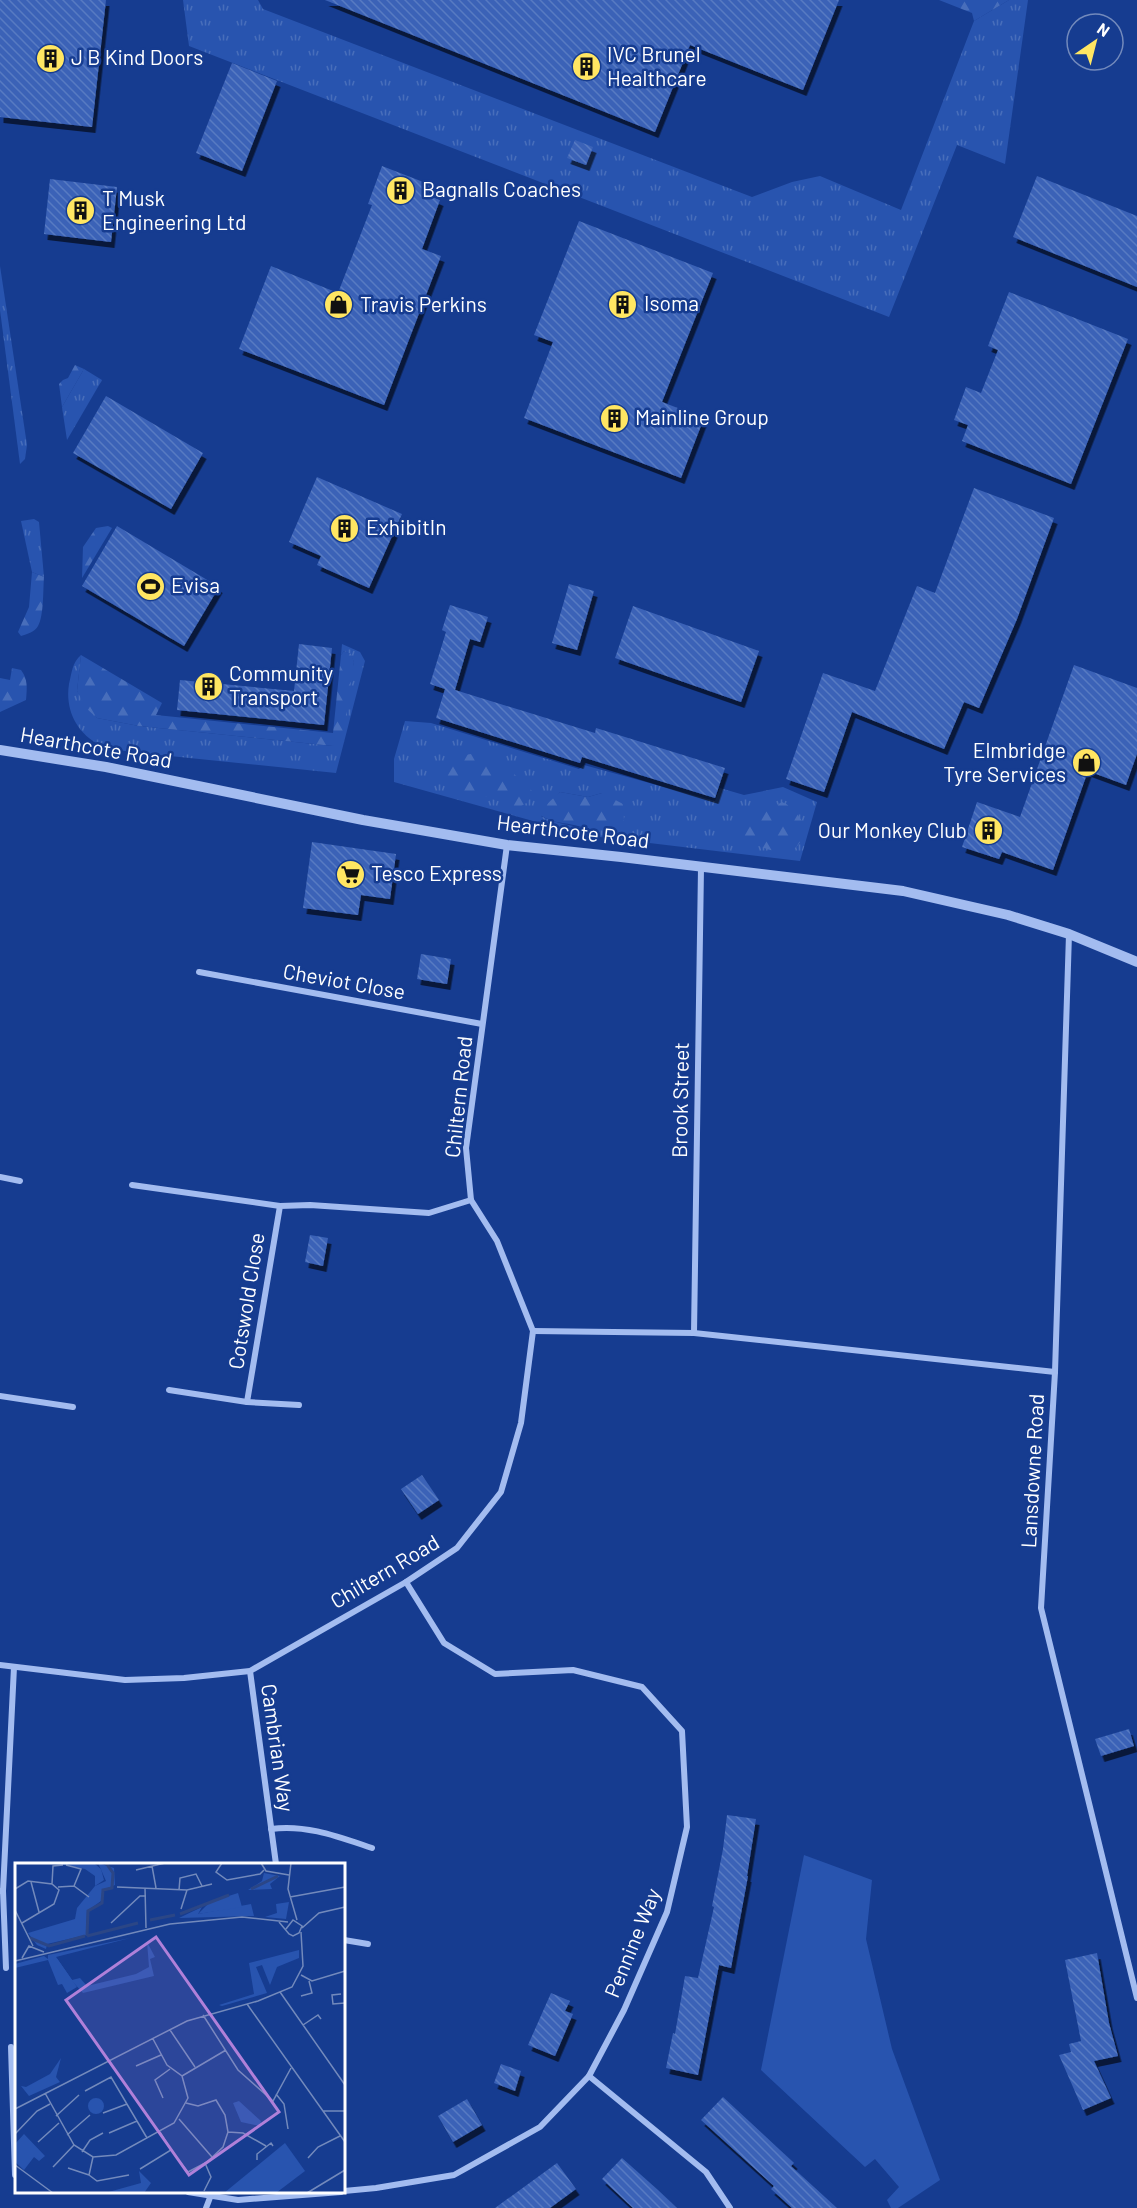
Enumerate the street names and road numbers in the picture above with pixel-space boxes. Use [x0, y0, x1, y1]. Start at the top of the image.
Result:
street label: Hearthcote Road [18, 721, 174, 772]
street label: Hearthcote Road [495, 809, 651, 852]
street label: Cheviot Close [281, 957, 407, 1004]
street label: Chiltern Road [439, 1035, 476, 1159]
street label: Brook Street [666, 1042, 693, 1158]
street label: Cotswold Close [222, 1231, 269, 1371]
street label: Lansdowne Road [1015, 1393, 1048, 1549]
street label: Chiltern Road [325, 1528, 443, 1613]
street label: Cambrian Way [257, 1682, 300, 1814]
street label: Pennine Way [598, 1884, 665, 2001]

